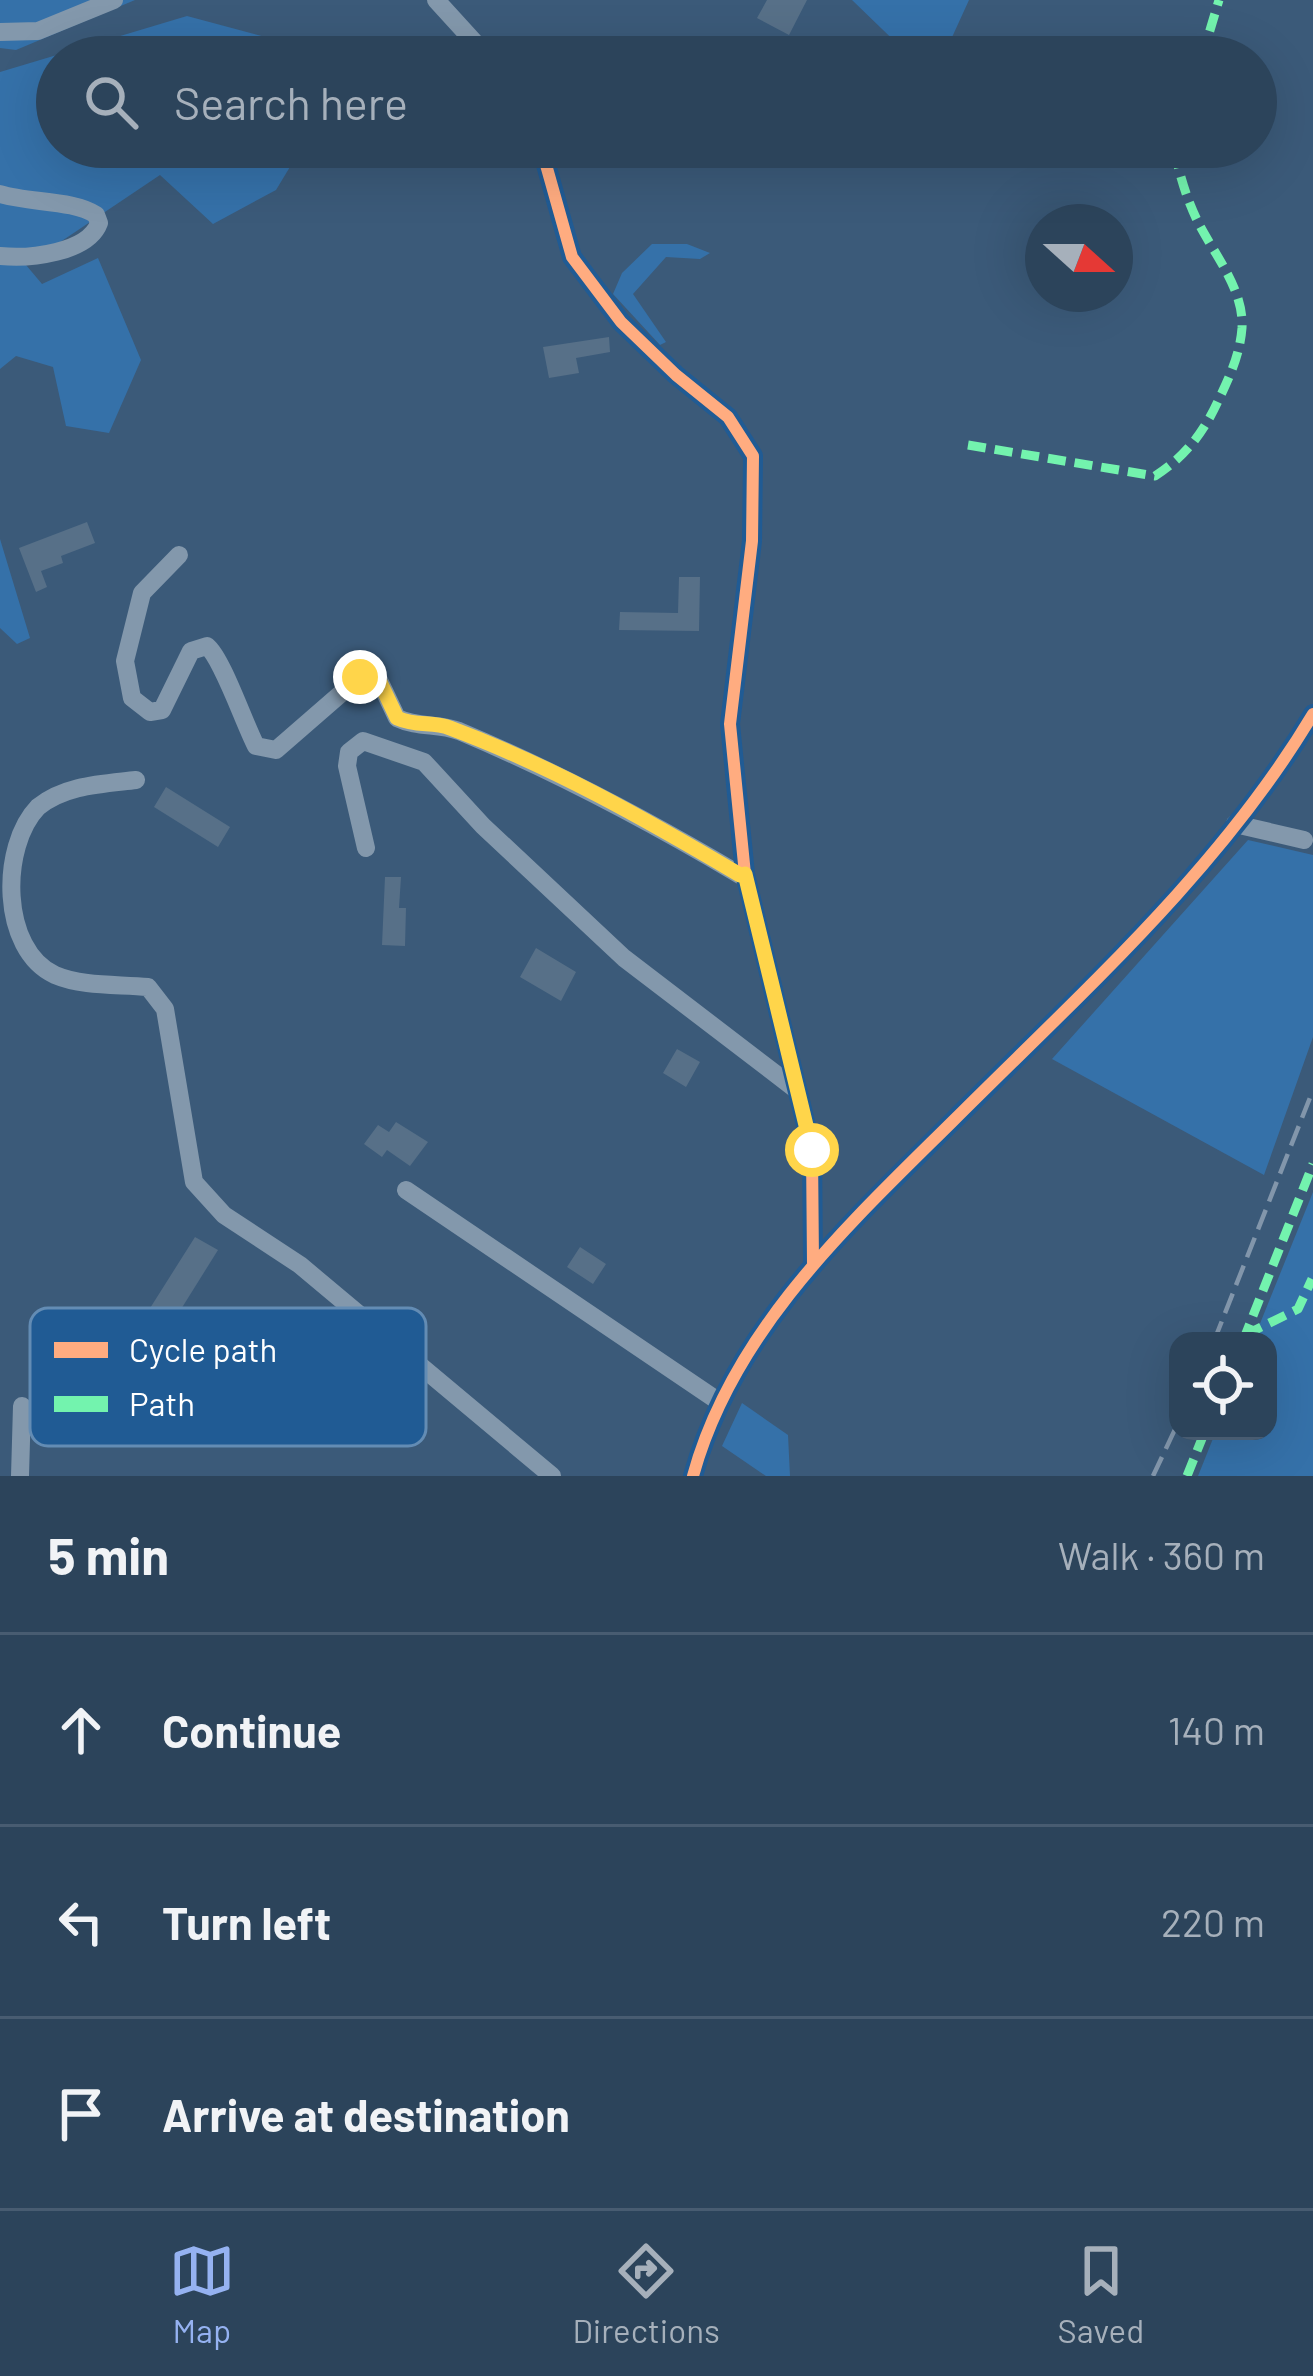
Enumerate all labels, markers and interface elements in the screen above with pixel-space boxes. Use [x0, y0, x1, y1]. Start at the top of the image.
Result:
search box [36, 36, 1277, 168]
icon: search [78, 69, 144, 135]
text: Search here [174, 75, 408, 129]
north arrow [1025, 204, 1133, 312]
route end [333, 650, 387, 704]
route start [785, 1123, 839, 1177]
legend [30, 1308, 426, 1446]
text: Cycle path [129, 1329, 277, 1369]
map controls [1169, 1332, 1277, 1440]
button: locate [1169, 1332, 1277, 1440]
text: Path [129, 1383, 195, 1423]
text: 5 min [48, 1524, 169, 1585]
text: Walk · 360 m [1058, 1531, 1265, 1578]
icon: ahead [48, 1697, 114, 1763]
text: Continue [162, 1703, 341, 1757]
text: 140 m [1168, 1706, 1265, 1753]
icon: left [48, 1889, 114, 1955]
text: Turn left [162, 1895, 331, 1949]
text: 220 m [1161, 1898, 1265, 1945]
icon: arrive [48, 2081, 114, 2147]
text: Arrive at destination [162, 2087, 570, 2141]
tab: Map [169, 2238, 235, 2350]
tab: Directions [572, 2238, 720, 2350]
tab: Saved [1058, 2238, 1144, 2350]

